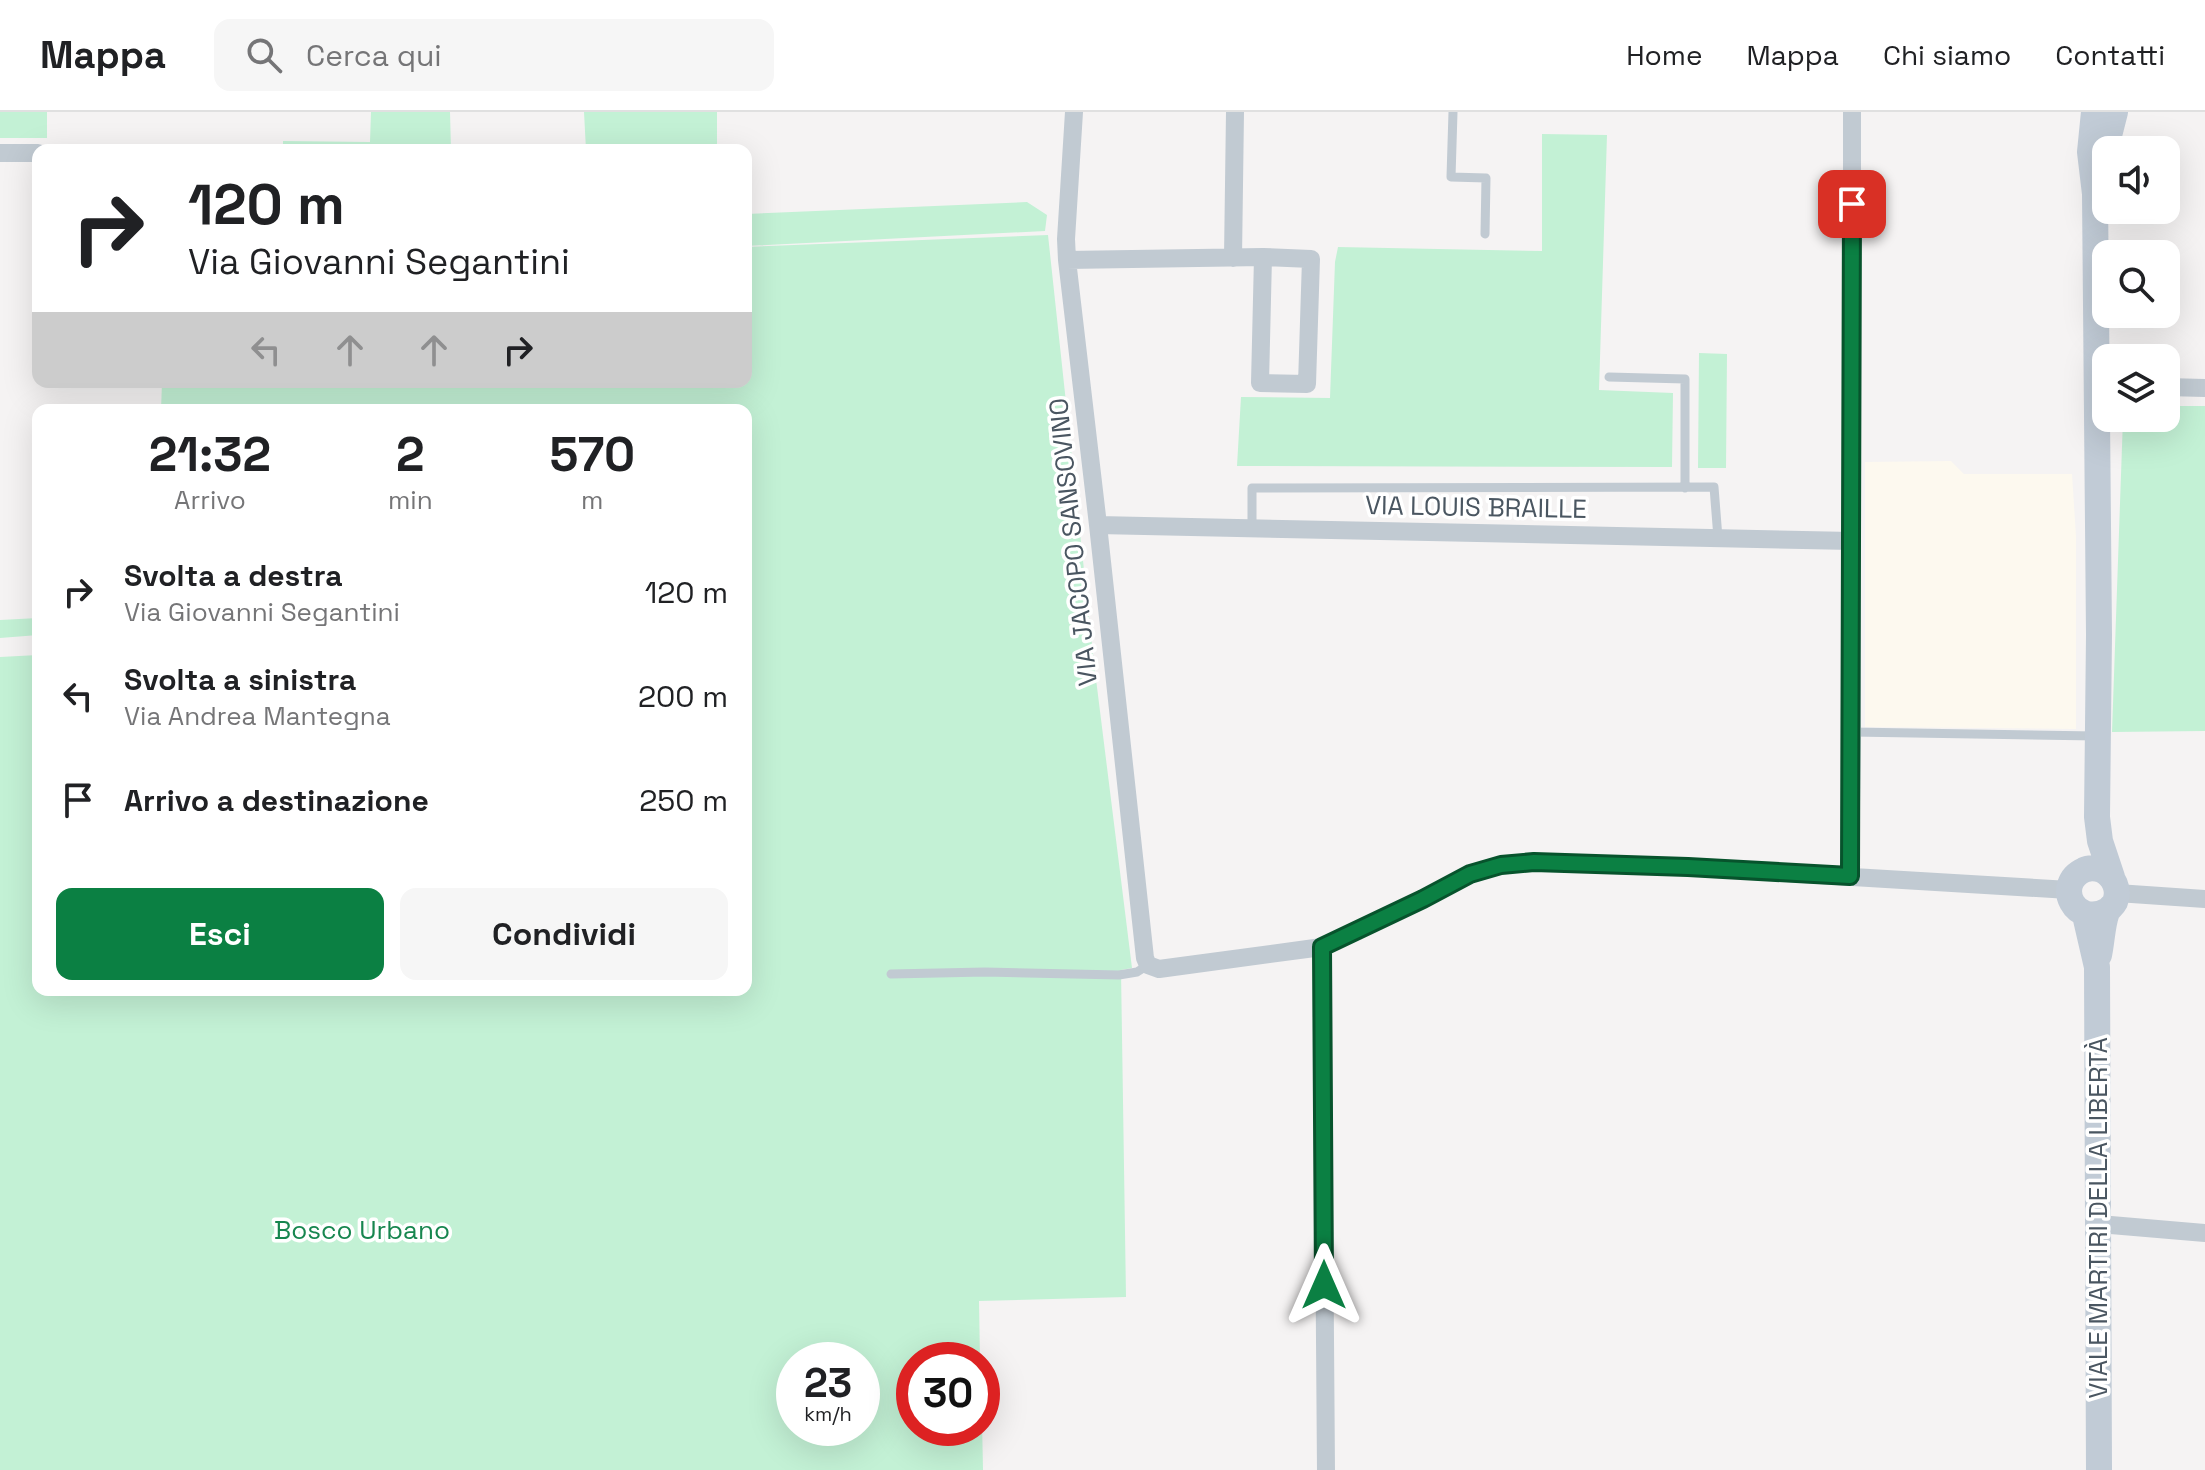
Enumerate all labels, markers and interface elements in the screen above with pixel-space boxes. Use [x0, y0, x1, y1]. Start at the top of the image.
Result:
search box [214, 19, 774, 91]
text: Mappa [40, 31, 166, 79]
icon: search [242, 33, 286, 77]
text: Cerca qui [306, 36, 442, 75]
text: Home [1626, 37, 1702, 73]
text: Mappa [1746, 37, 1839, 73]
text: Chi siamo [1883, 37, 2011, 73]
text: Contatti [2055, 37, 2165, 73]
map controls [2092, 136, 2180, 432]
button: sound [2092, 136, 2180, 224]
text: 120 m [188, 169, 345, 240]
pin [1818, 170, 1886, 238]
icon: right [56, 176, 160, 280]
icon: arrive [1830, 182, 1874, 226]
text: Via Giovanni Segantini [188, 239, 570, 285]
button: search [2092, 240, 2180, 328]
icon: left [244, 328, 288, 372]
icon: ahead [328, 328, 372, 372]
icon: ahead [412, 328, 456, 372]
icon: right [496, 328, 540, 372]
button: layers [2092, 344, 2180, 432]
street label: VIA JACOPO SANSOVINO [1041, 396, 1105, 688]
text: 21:32 [149, 424, 271, 485]
text: 2 [396, 424, 425, 485]
text: 570 [549, 424, 635, 485]
text: Arrivo [174, 483, 246, 517]
text: min [388, 483, 433, 517]
text: m [581, 483, 603, 517]
street label: VIA LOUIS BRAILLE [1365, 488, 1587, 526]
text: Svolta a destra [124, 556, 343, 595]
icon: right [56, 570, 100, 614]
text: 120 m [645, 573, 728, 612]
text: Via Giovanni Segantini [124, 595, 400, 629]
text: Svolta a sinistra [124, 660, 356, 699]
icon: left [56, 674, 100, 718]
text: 200 m [638, 677, 728, 716]
text: Via Andrea Mantegna [124, 699, 391, 733]
icon: arrive [56, 778, 100, 822]
text: Arrivo a destinazione [124, 781, 429, 820]
text: 250 m [639, 781, 728, 820]
button: Esci [56, 888, 384, 980]
button: Condividi [400, 888, 728, 980]
street label: VIALE MARTIRI DELLA LIBERTÀ [2081, 1037, 2115, 1399]
park label: Bosco Urbano [274, 1213, 450, 1247]
position arrow [1282, 1243, 1366, 1327]
speed limit sign: 30 [896, 1342, 1000, 1446]
text: 23 [804, 1358, 852, 1409]
text: km/h [804, 1401, 852, 1427]

